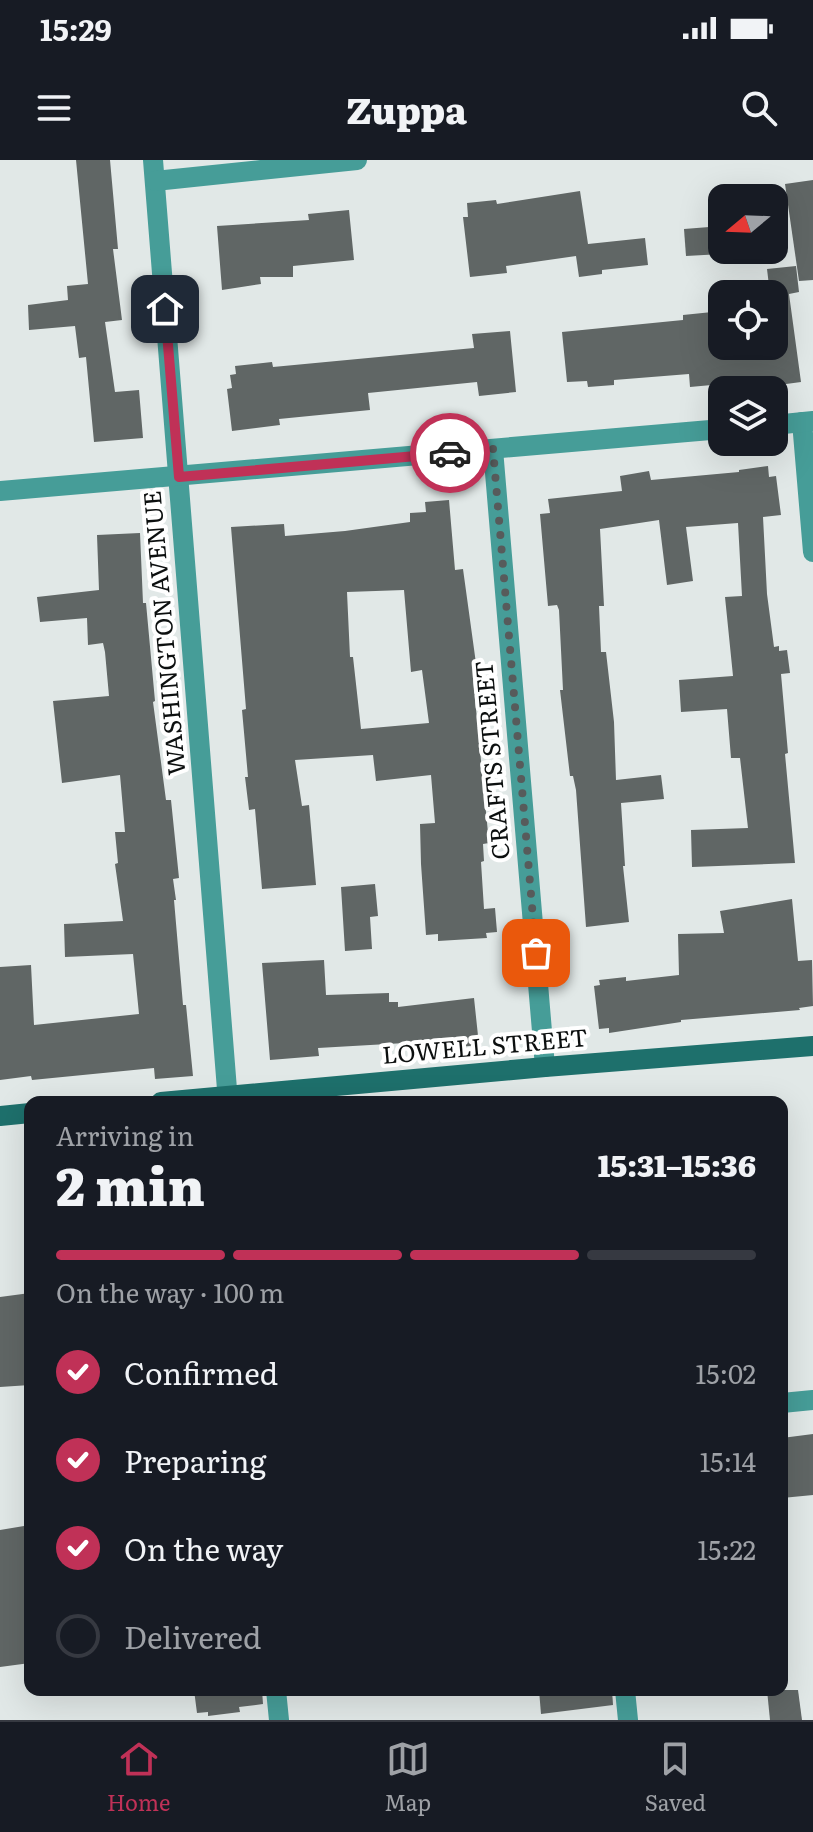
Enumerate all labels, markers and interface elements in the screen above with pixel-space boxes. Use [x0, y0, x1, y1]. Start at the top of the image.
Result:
text: 15:29 [40, 6, 112, 50]
text: Zuppa [346, 82, 467, 135]
icon: menu [32, 86, 76, 130]
icon: search [737, 86, 781, 130]
north arrow [708, 184, 788, 264]
map controls [708, 184, 788, 456]
pin [131, 275, 199, 343]
button: locate [708, 280, 788, 360]
icon: home [143, 287, 187, 331]
button: layers [708, 376, 788, 456]
courier [410, 413, 490, 493]
icon: car [428, 431, 472, 475]
street label: WASHINGTON AVENUE [133, 489, 192, 777]
street label: CRAFTS STREET [464, 659, 517, 861]
pin [502, 919, 570, 987]
icon: bag [514, 931, 558, 975]
street label: LOWELL STREET [381, 1018, 589, 1071]
text: Arriving in [56, 1115, 194, 1154]
text: 15:31–15:36 [598, 1142, 756, 1186]
text: 2 min [56, 1145, 205, 1222]
text: On the way · 100 m [56, 1272, 284, 1311]
icon: check [56, 1350, 100, 1394]
text: Confirmed [124, 1350, 278, 1394]
text: 15:02 [696, 1353, 756, 1392]
icon: check [56, 1438, 100, 1482]
text: Preparing [124, 1438, 266, 1482]
text: 15:14 [700, 1441, 756, 1480]
icon: check [56, 1526, 100, 1570]
text: On the way [124, 1526, 283, 1570]
text: 15:22 [697, 1529, 756, 1568]
text: Delivered [124, 1614, 261, 1658]
tab: Home [107, 1737, 170, 1818]
tab: Map [384, 1737, 431, 1818]
tab: Saved [645, 1737, 706, 1818]

